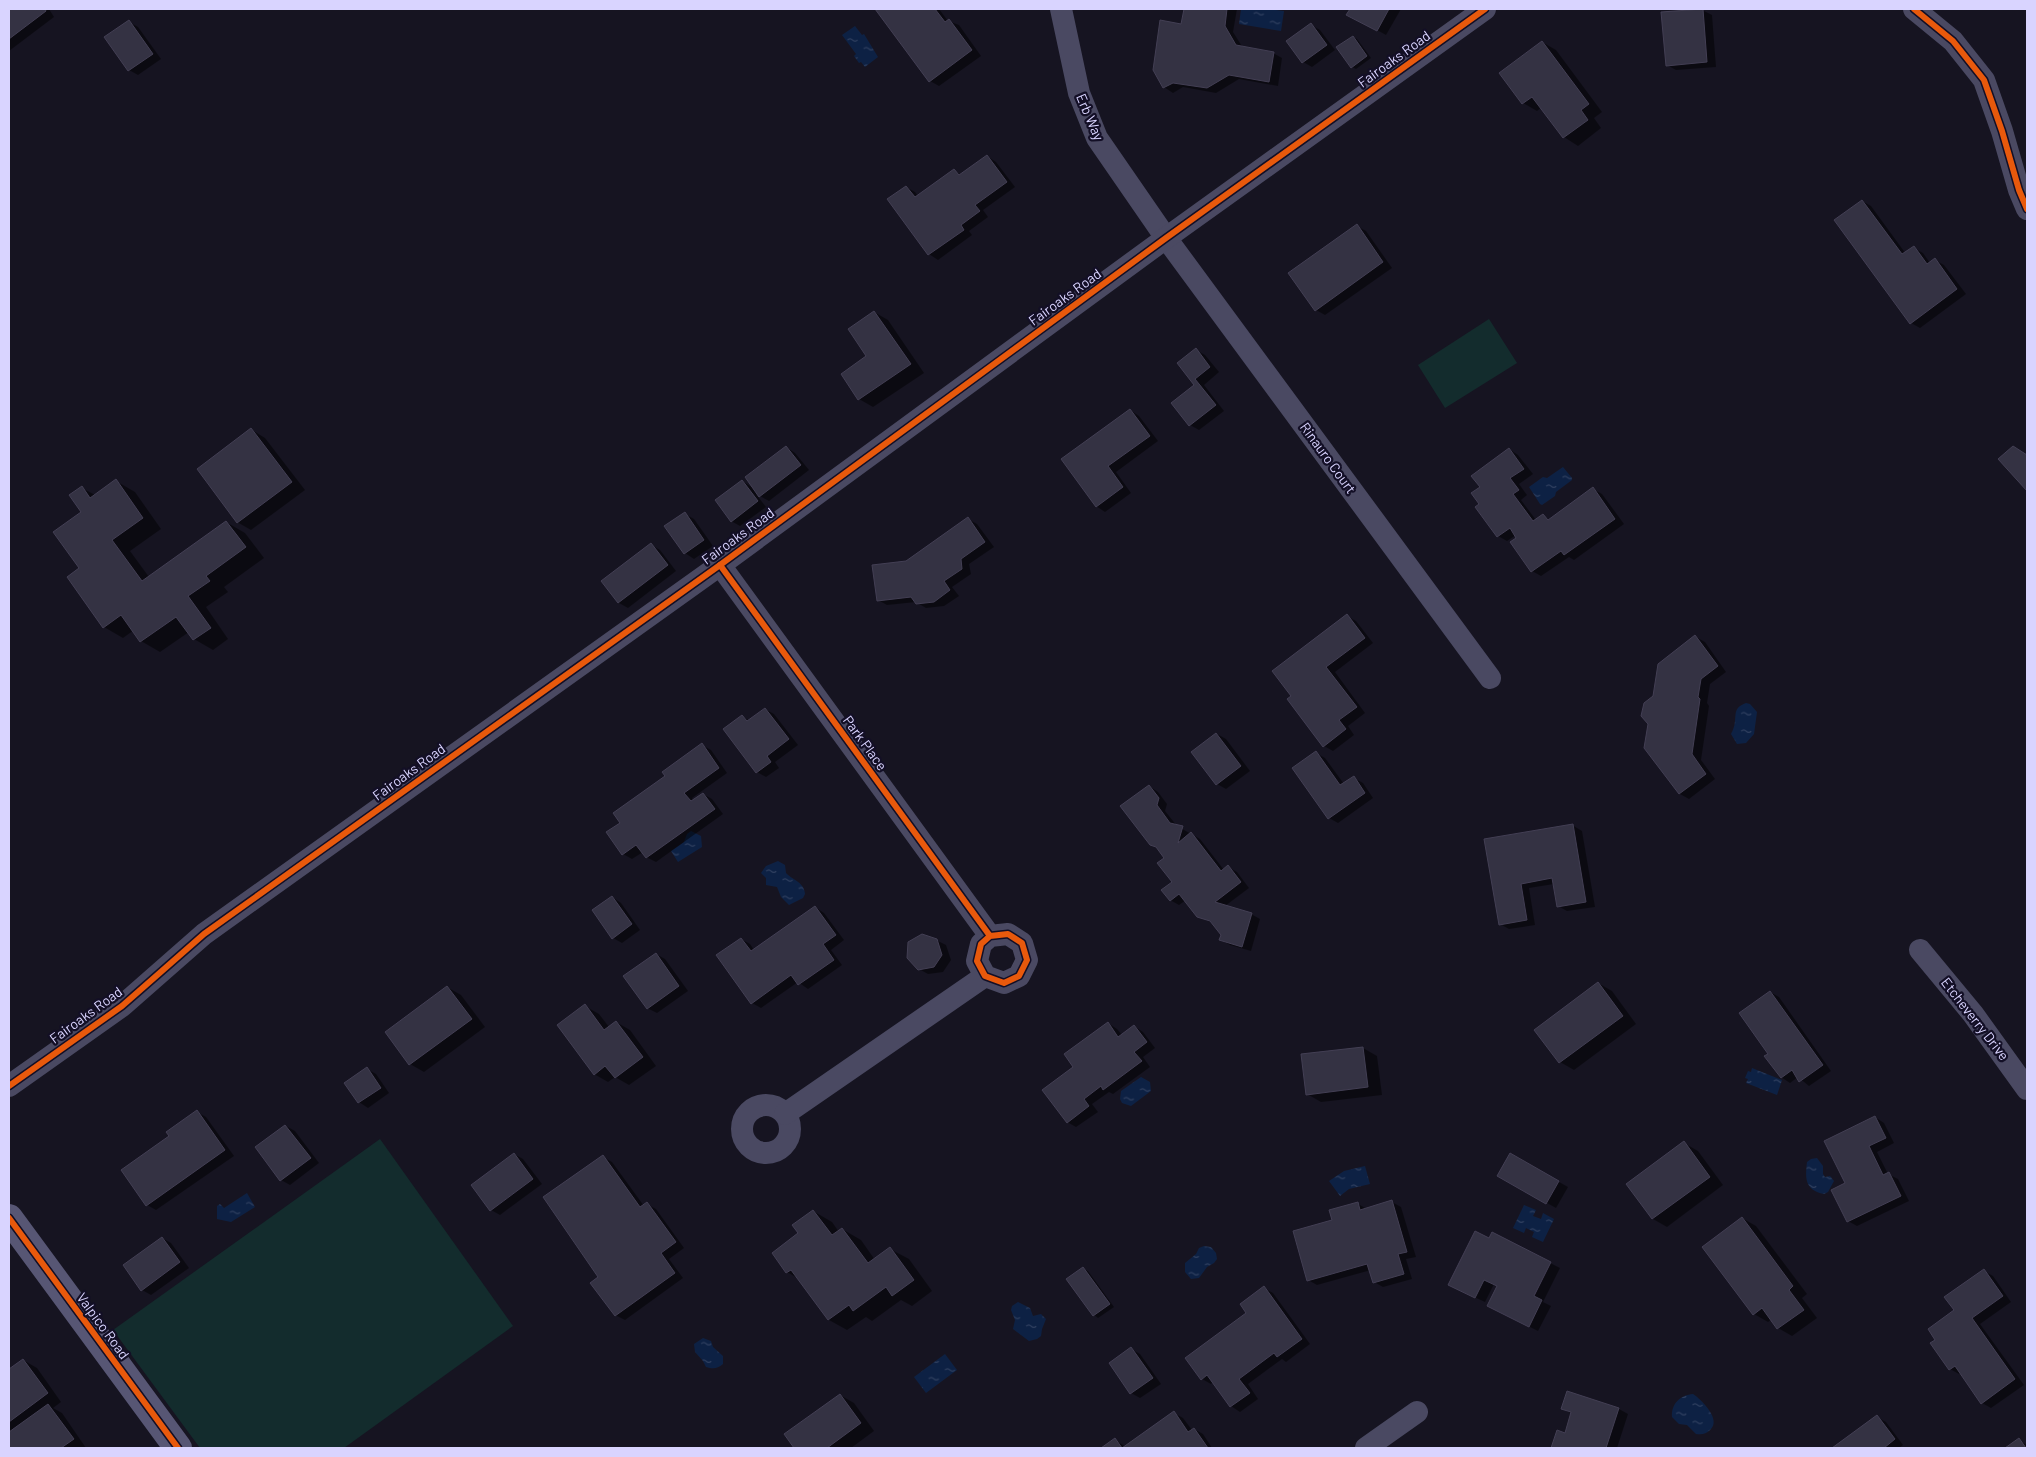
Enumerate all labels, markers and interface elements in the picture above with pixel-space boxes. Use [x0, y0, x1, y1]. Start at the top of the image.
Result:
street label: Fairoaks Road [1354, 27, 1433, 91]
street label: Erb Way [1073, 91, 1108, 143]
street label: Fairoaks Road [1025, 265, 1104, 329]
street label: Rinauro Court [1297, 419, 1360, 497]
street label: Fairoaks Road [698, 504, 777, 568]
street label: Park Place [840, 712, 891, 773]
street label: Fairoaks Road [369, 740, 448, 804]
street label: Etcheverry Drive [1938, 974, 2013, 1063]
street label: Fairoaks Road [46, 983, 125, 1047]
street label: Valpico Road [74, 1289, 133, 1362]

